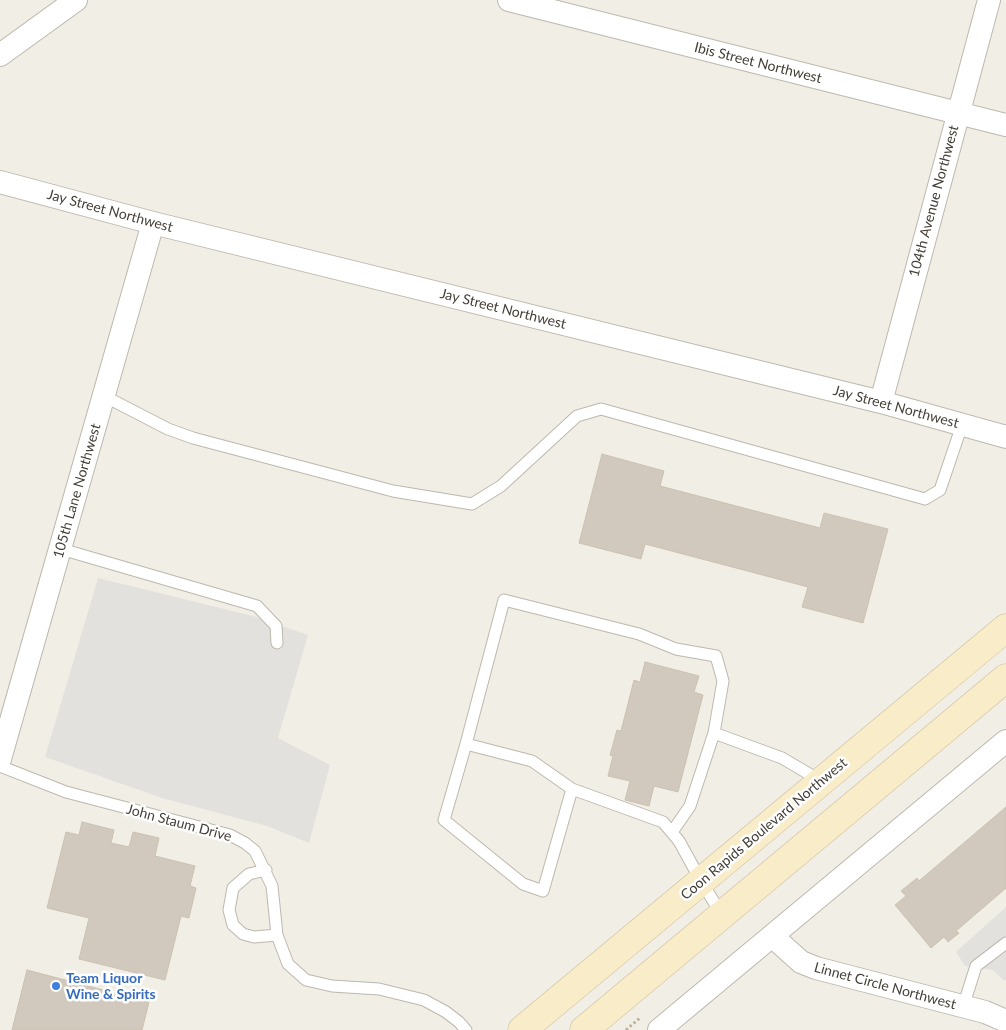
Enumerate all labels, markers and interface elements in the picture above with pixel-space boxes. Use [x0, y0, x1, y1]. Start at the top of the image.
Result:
street label: Ibis Street Northwest [693, 39, 823, 87]
street label: 104th Avenue Northwest [906, 123, 962, 279]
street label: Jay Street Northwest [45, 186, 175, 236]
street label: Jay Street Northwest [438, 285, 568, 333]
street label: Jay Street Northwest [831, 382, 961, 432]
street label: 105th Lane Northwest [50, 422, 104, 560]
street label: Coon Rapids Boulevard Northwest [677, 754, 851, 904]
street label: John Staum Drive [124, 801, 234, 845]
street label: Linnet Circle Northwest [812, 959, 958, 1013]
place label: Team Liquor Wine & Spirits [66, 970, 156, 1002]
marker: Team Liquor Wine & Spirits [50, 980, 62, 992]

